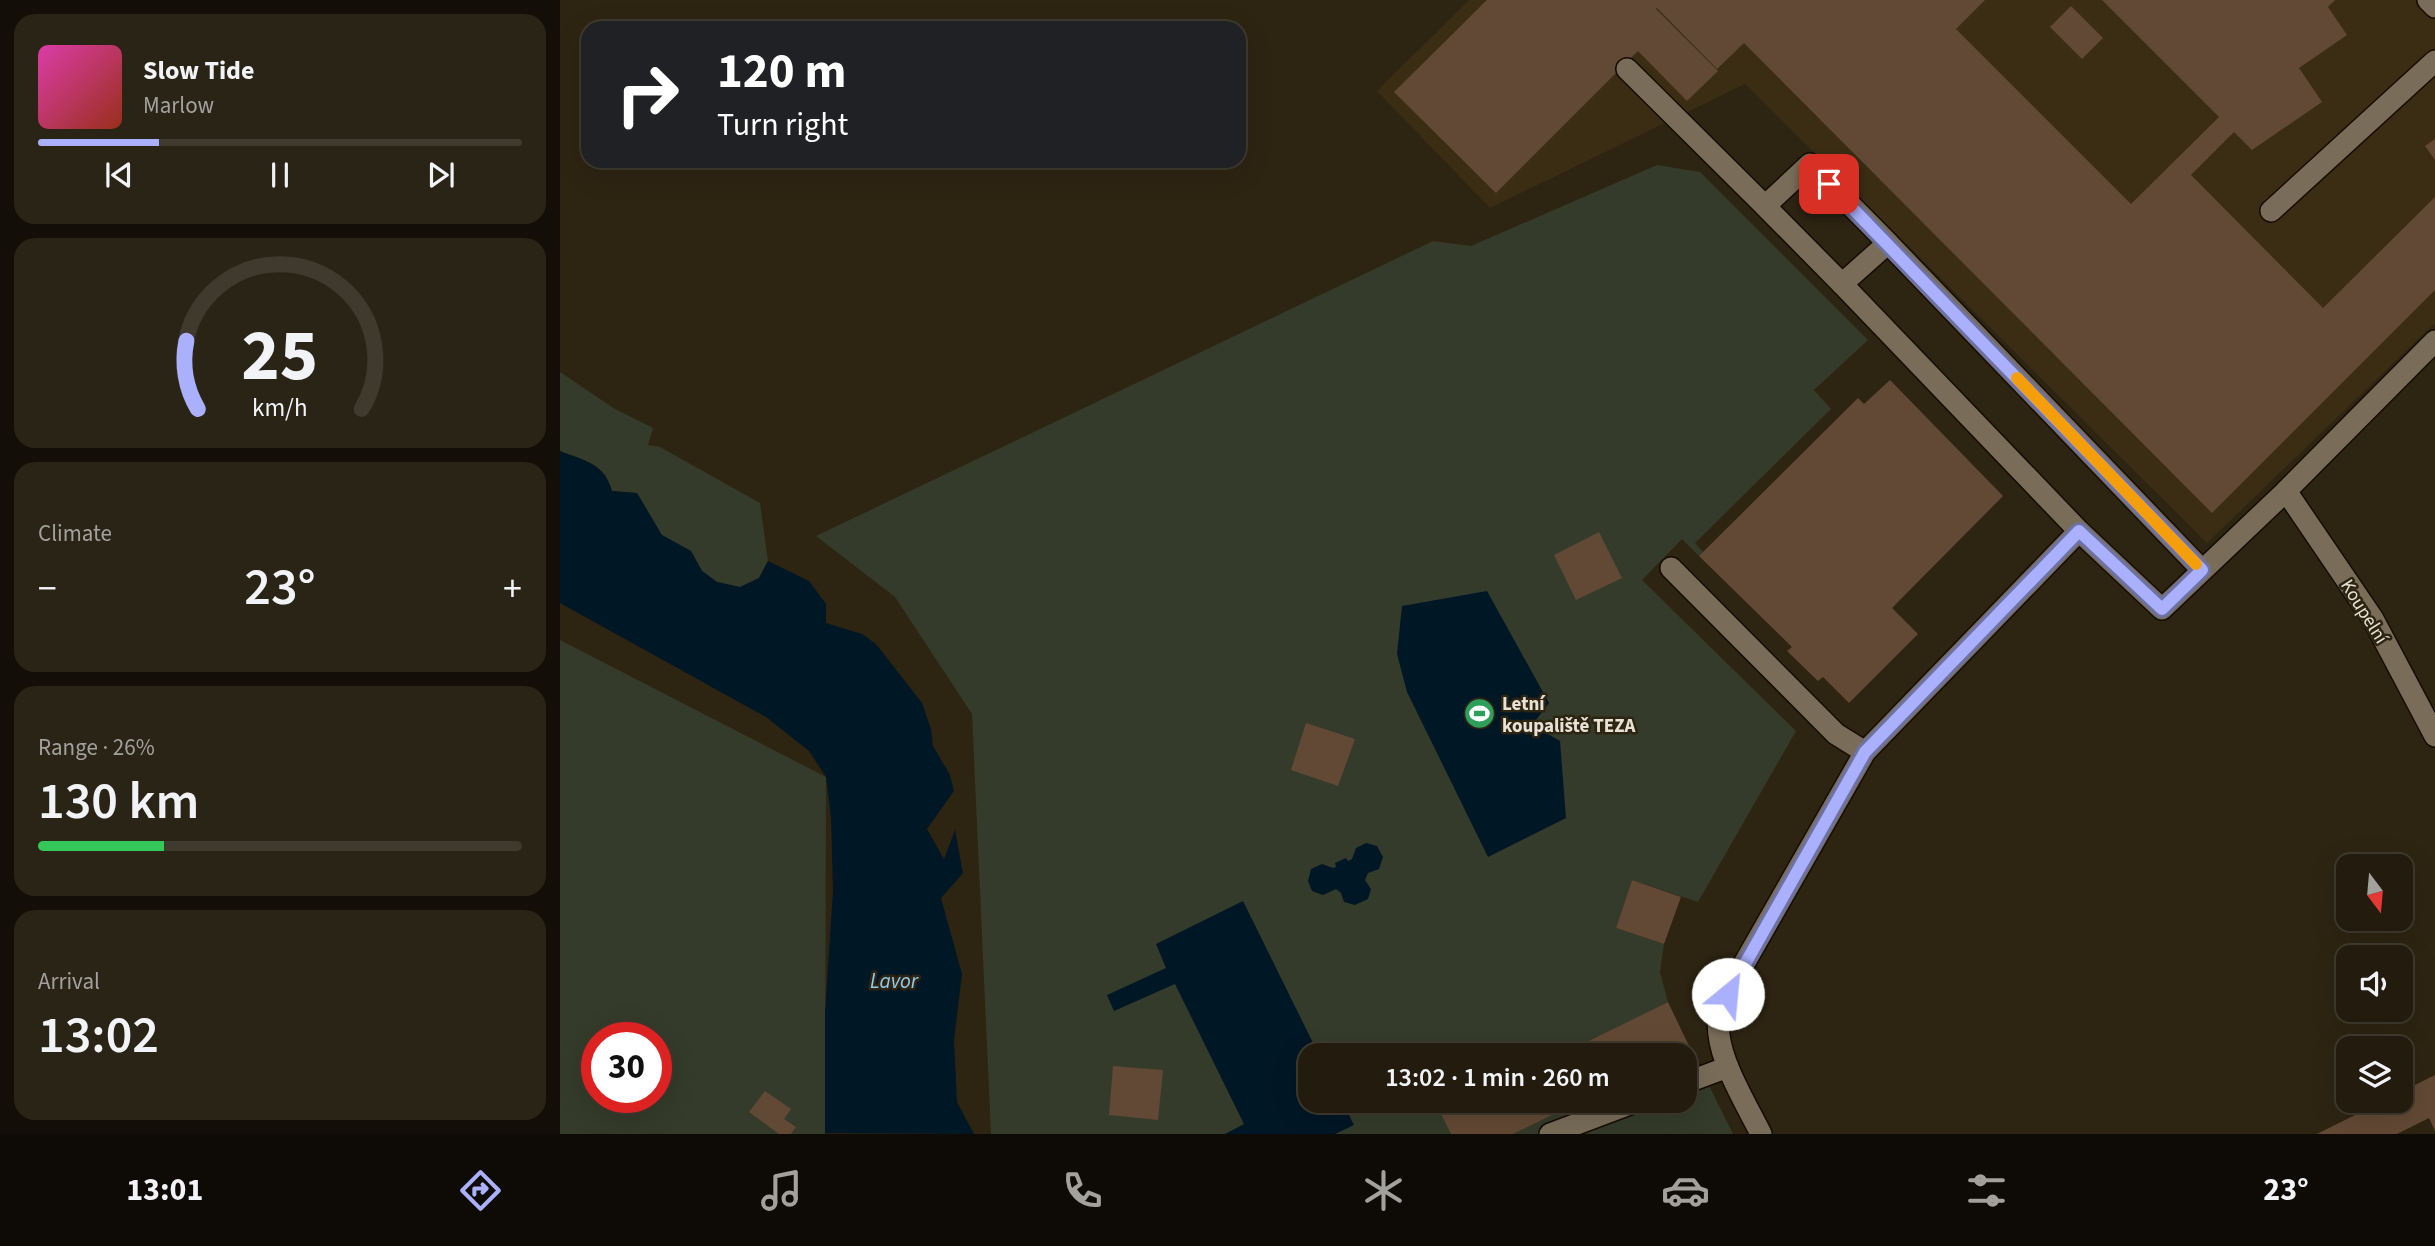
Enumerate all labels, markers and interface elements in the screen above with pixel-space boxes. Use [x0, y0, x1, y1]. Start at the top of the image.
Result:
text: 120 m [717, 37, 846, 107]
icon: right [602, 49, 693, 140]
text: Slow Tide [143, 52, 254, 89]
text: Marlow [143, 89, 214, 122]
text: Turn right [717, 102, 848, 148]
pin [1799, 154, 1859, 214]
icon: previous [100, 156, 138, 194]
icon: pause [261, 156, 299, 194]
icon: next [422, 156, 460, 194]
icon: arrive [1810, 165, 1848, 203]
text: 25 [242, 304, 318, 408]
text: km/h [252, 390, 308, 426]
text: Climate [38, 517, 112, 550]
text: 23° [244, 551, 316, 625]
text: − [38, 562, 57, 616]
text: + [503, 562, 522, 616]
street label: Koupelní [2333, 574, 2395, 650]
place label: Letní koupaliště TEZA [1502, 691, 1635, 740]
sports icon: Letní koupaliště TEZA [1462, 697, 1496, 731]
text: Range · 26% [38, 731, 155, 764]
text: 130 km [38, 765, 199, 839]
north arrow [2336, 854, 2413, 931]
map controls [2336, 854, 2413, 1113]
button: sound [2336, 945, 2413, 1022]
position arrow [1691, 957, 1765, 1031]
text: Arrival [38, 965, 100, 998]
water label: Lavor [870, 966, 919, 996]
text: 13:02 [38, 999, 159, 1073]
speed limit sign: 30 [581, 1022, 672, 1113]
button: layers [2336, 1036, 2413, 1113]
text: 13:02 · 1 min · 260 m [1385, 1059, 1610, 1096]
icon: directions [456, 1166, 505, 1215]
icon: music [757, 1166, 806, 1215]
icon: phone [1058, 1166, 1107, 1215]
icon: climate [1359, 1166, 1408, 1215]
icon: car [1661, 1166, 1710, 1215]
icon: filters [1962, 1166, 2011, 1215]
text: 13:01 [126, 1167, 203, 1213]
text: 23° [2263, 1167, 2309, 1213]

